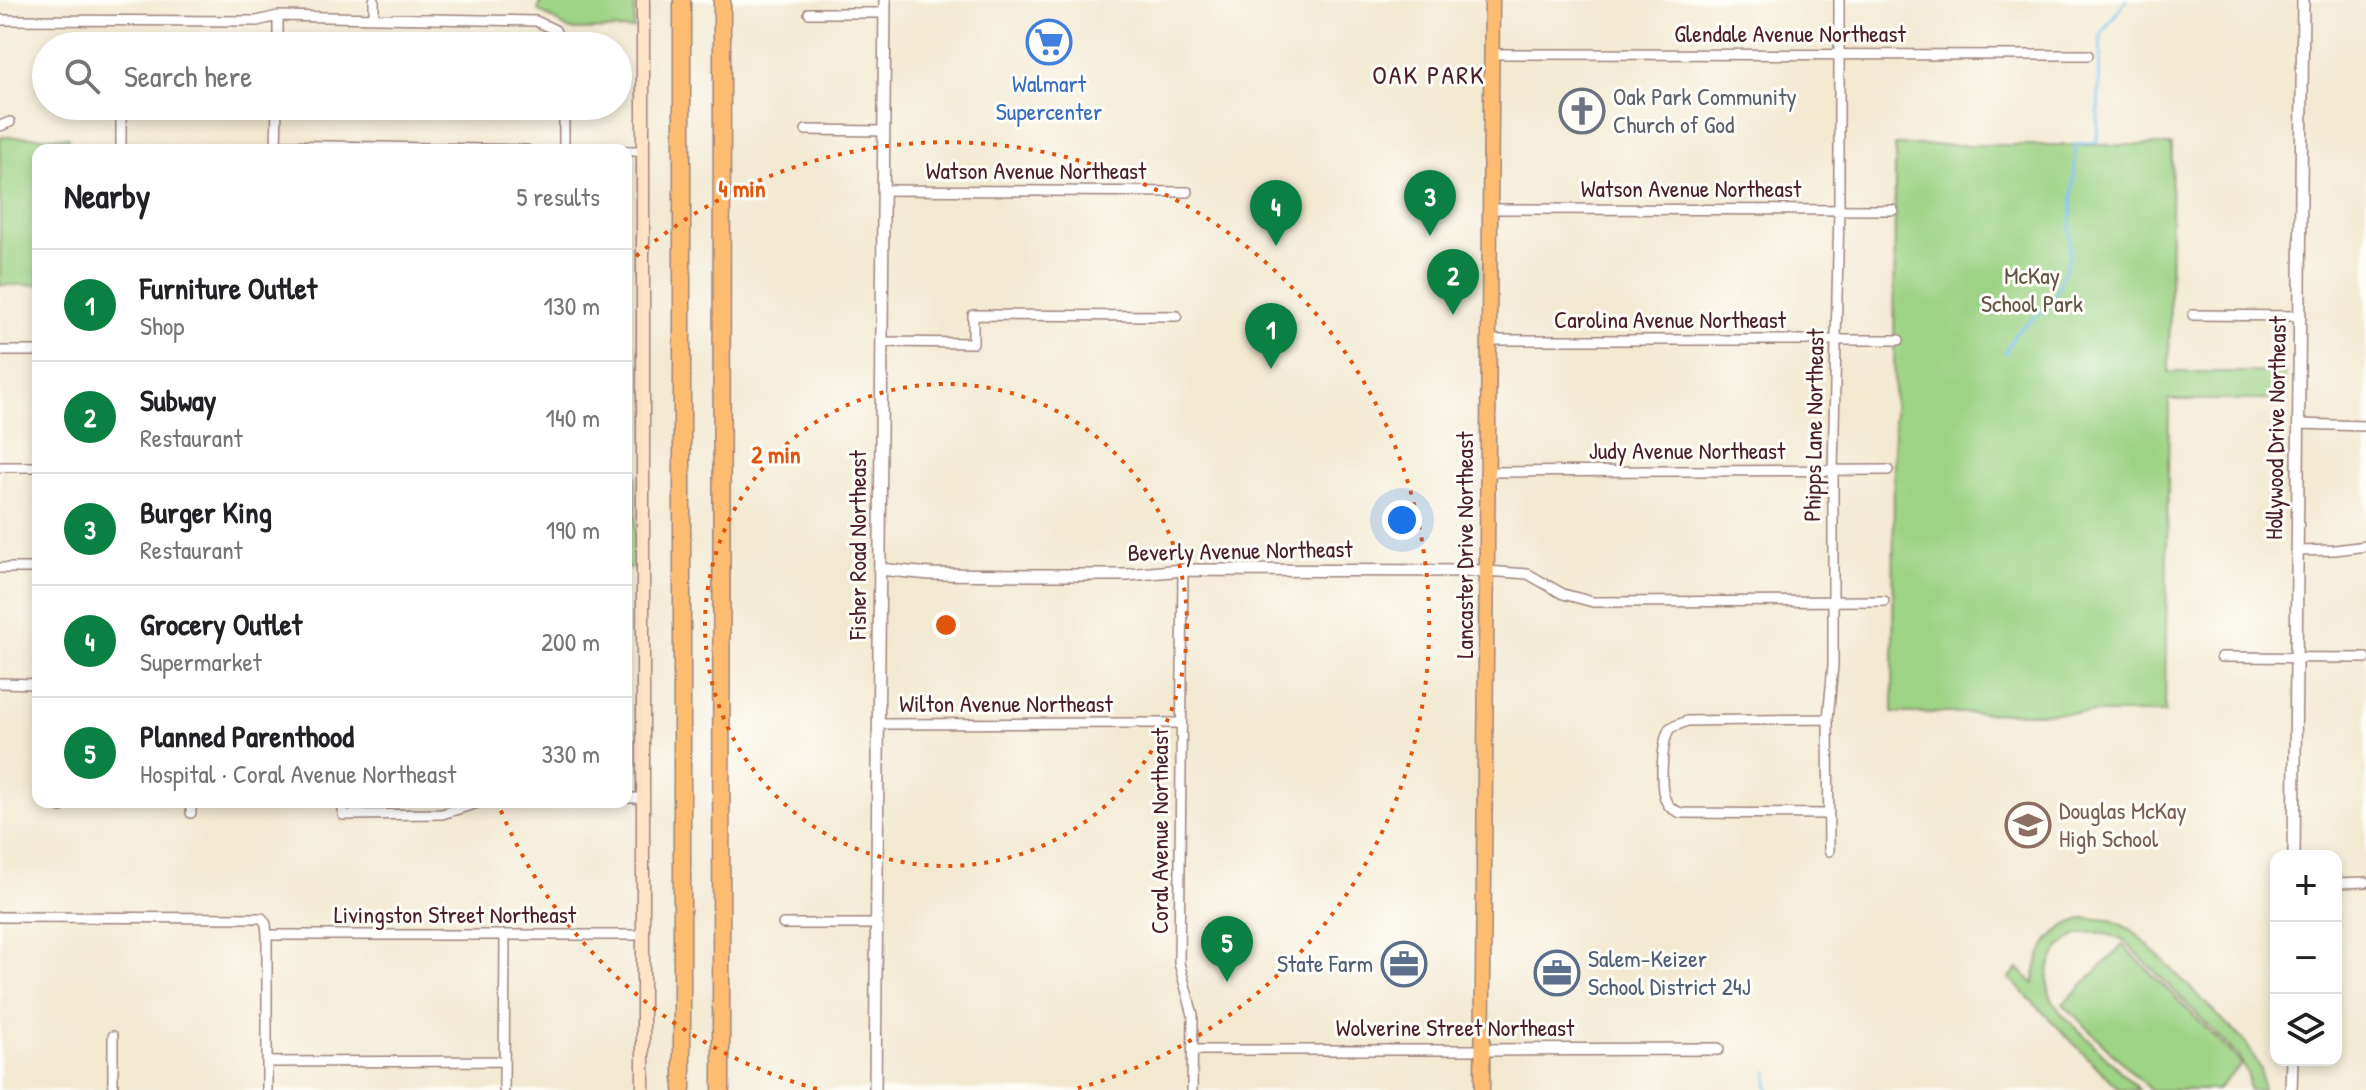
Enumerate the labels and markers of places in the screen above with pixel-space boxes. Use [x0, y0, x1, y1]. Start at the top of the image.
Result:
supermarket icon: Walmart Supercenter [1025, 18, 1073, 66]
place label: Walmart Supercenter [996, 67, 1102, 127]
place label: Oak Park Community Church of God [1613, 80, 1797, 140]
church icon: Oak Park Community Church of God [1558, 87, 1606, 135]
pin: 3 [1404, 170, 1456, 236]
pin: 4 [1250, 180, 1302, 246]
pin: 2 [1427, 249, 1479, 315]
pin: 1 [1245, 303, 1297, 369]
centre of rings [932, 611, 960, 639]
place label: Douglas McKay High School [2059, 794, 2187, 854]
school or university icon: Douglas McKay High School [2004, 801, 2052, 849]
pin: 5 [1201, 916, 1253, 982]
office icon: State Farm [1380, 940, 1428, 988]
place label: Salem-Keizer School District 24J [1588, 942, 1751, 1002]
place label: State Farm [1277, 947, 1373, 979]
office icon: Salem-Keizer School District 24J [1533, 949, 1581, 997]

